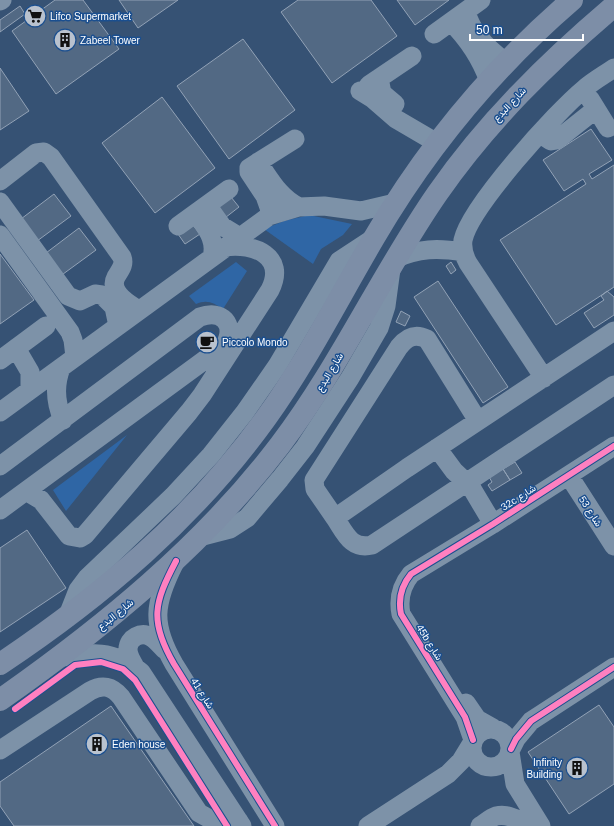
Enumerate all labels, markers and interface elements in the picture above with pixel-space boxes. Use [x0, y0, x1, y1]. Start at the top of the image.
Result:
supermarket icon: Lifco Supermarket [22, 3, 48, 29]
place label: Lifco Supermarket [50, 11, 131, 22]
scale bar [470, 16, 583, 42]
text: 50 m [476, 23, 503, 37]
building icon: Zabeel Tower [52, 27, 78, 53]
place label: Zabeel Tower [80, 35, 141, 46]
street label: شارع البدع [491, 85, 529, 125]
cafe icon: Piccolo Mondo [194, 329, 220, 355]
place label: Piccolo Mondo [222, 337, 288, 348]
street label: شارع البدع [314, 351, 346, 394]
street label: 32c شارع [499, 482, 538, 513]
street label: شارع 53 [576, 494, 605, 529]
street label: شارع البدع [95, 596, 136, 633]
street label: 45b شارع [414, 623, 445, 663]
street label: شارع 41 [188, 676, 216, 711]
building icon: Eden house [84, 731, 110, 757]
place label: Eden house [112, 739, 166, 750]
building icon: Infinity Building [564, 755, 590, 781]
place label: Infinity Building [526, 757, 562, 780]

